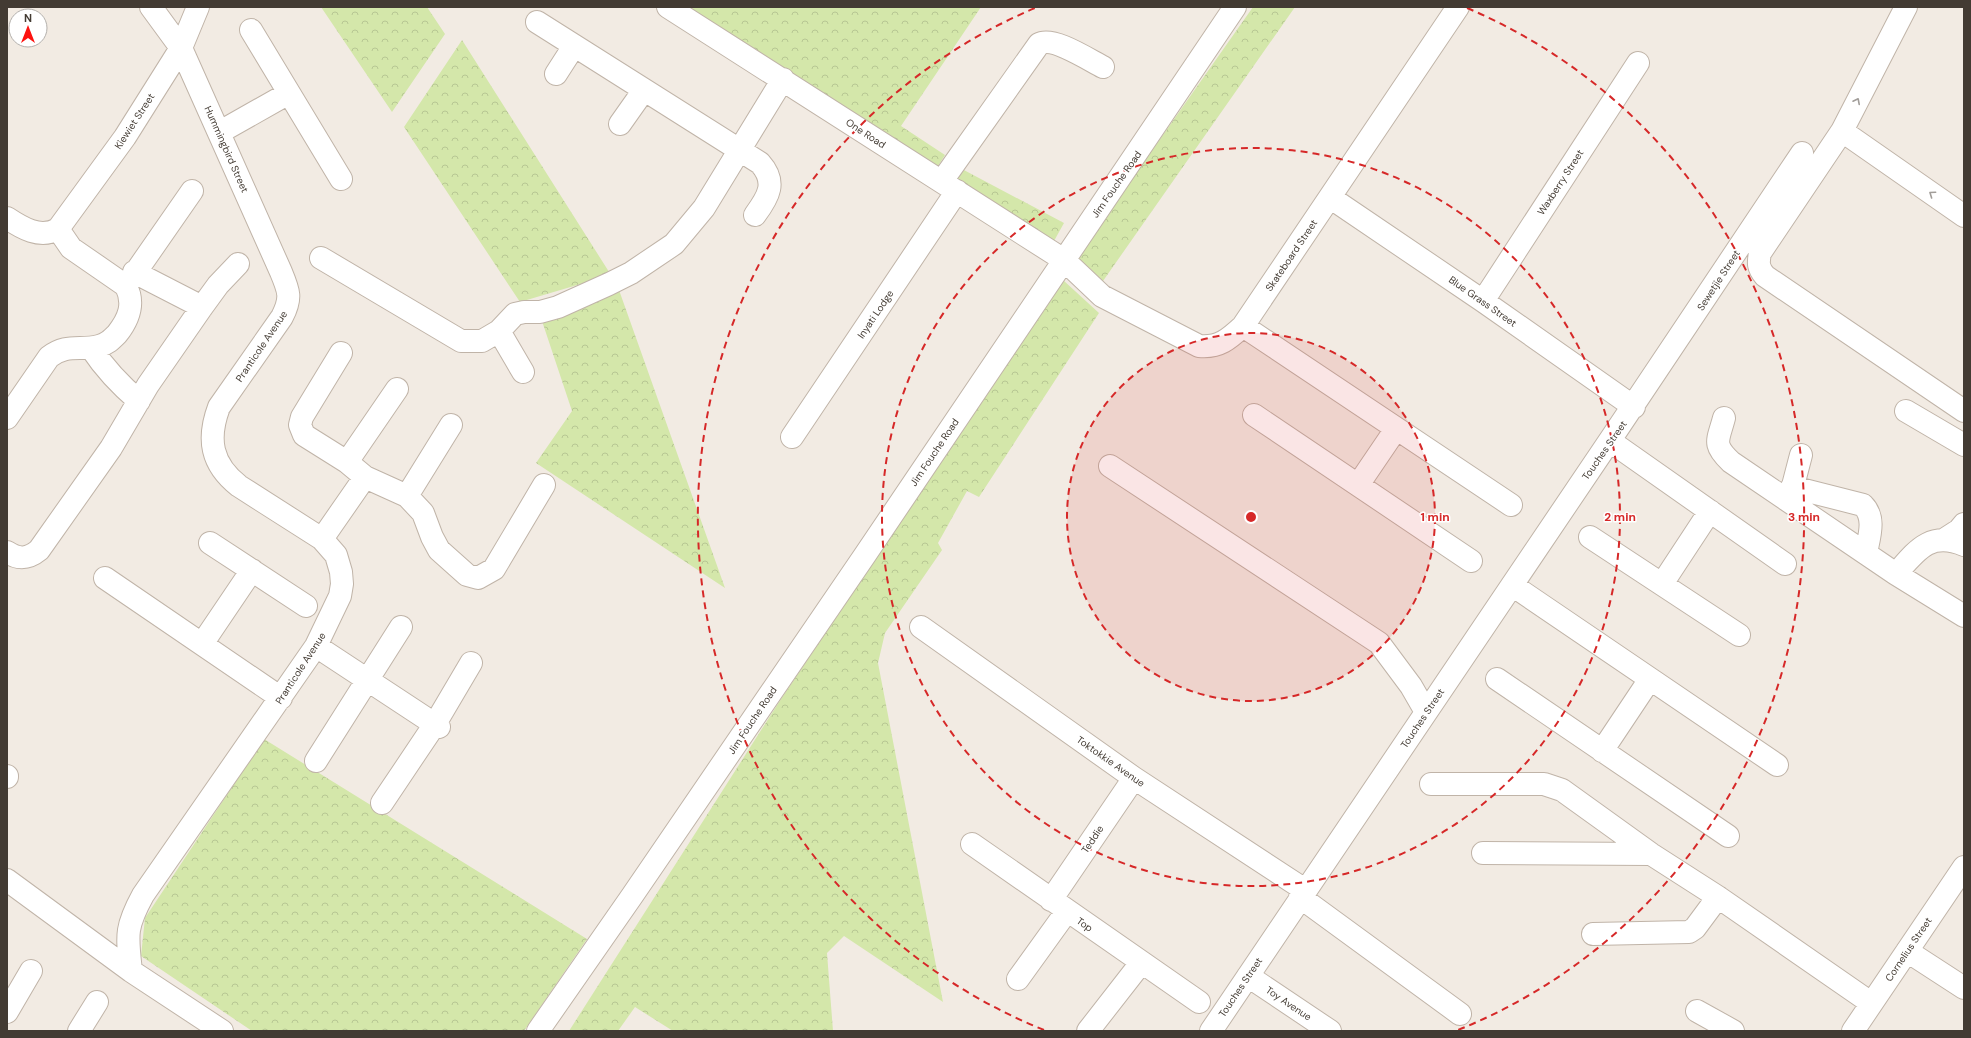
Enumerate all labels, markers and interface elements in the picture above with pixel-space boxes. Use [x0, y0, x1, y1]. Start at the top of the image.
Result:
north arrow [8, 8, 48, 48]
text: N [24, 11, 32, 25]
street label: Kiewiet Street [111, 91, 157, 152]
one-way arrow [1853, 98, 1860, 105]
street label: Hummingbird Street [202, 104, 252, 195]
street label: One Road [843, 116, 888, 151]
street label: Waxberry Street [1534, 147, 1586, 217]
street label: Jim Fouche Road [1088, 148, 1144, 220]
one-way arrow [1929, 191, 1936, 199]
street label: Skateboard Street [1263, 217, 1320, 294]
street label: Sewetjie Street [1694, 247, 1743, 313]
street label: Blue Grass Street [1446, 273, 1519, 330]
street label: Inyati Lodge [854, 287, 897, 341]
street label: Pranticole Avenue [233, 308, 290, 384]
street label: Jim Fouche Road [907, 416, 962, 489]
street label: Touches Street [1579, 418, 1630, 482]
text: 1 min [1420, 509, 1450, 525]
text: 2 min [1604, 509, 1636, 525]
text: 3 min [1788, 509, 1820, 525]
centre of rings [1244, 510, 1258, 524]
street label: Pranticole Avenue [272, 630, 329, 707]
street label: Jim Fouche Road [725, 684, 780, 757]
street label: Touches Street [1398, 686, 1447, 751]
street label: Toktokkie Avenue [1074, 733, 1148, 790]
street label: Teddie [1078, 823, 1107, 856]
street label: Top [1074, 914, 1095, 935]
street label: Cornelius Street [1882, 915, 1935, 984]
street label: Touches Street [1216, 955, 1265, 1020]
street label: Toy Avenue [1263, 983, 1314, 1024]

